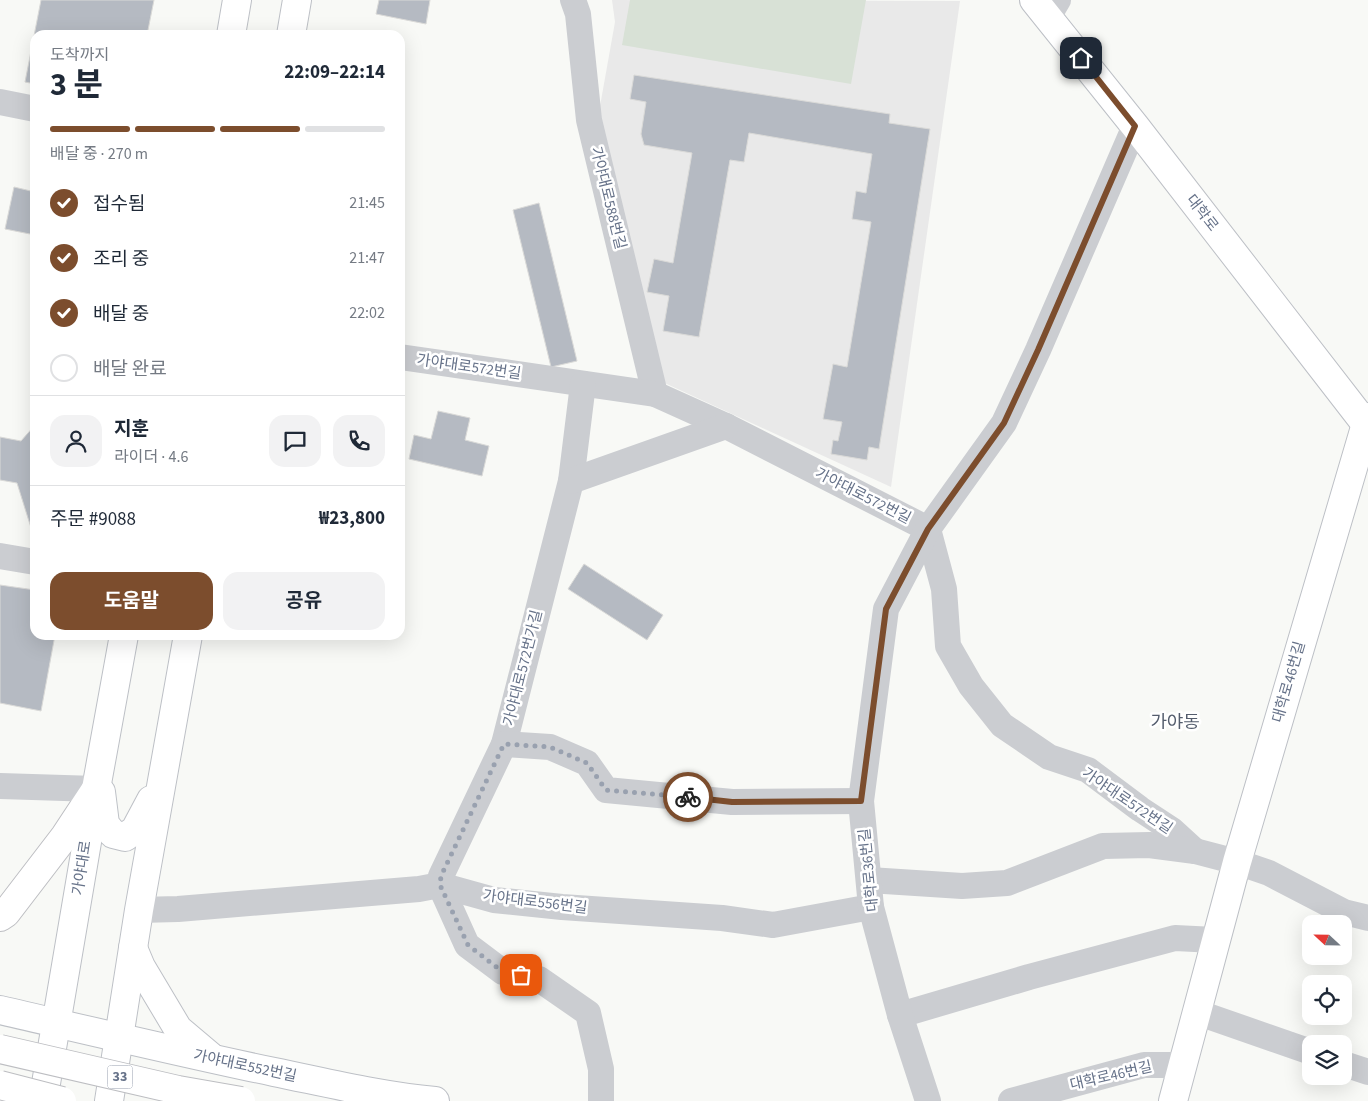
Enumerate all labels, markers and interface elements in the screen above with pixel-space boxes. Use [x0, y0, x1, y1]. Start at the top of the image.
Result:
pin [1060, 37, 1102, 79]
text: 도착까지 [50, 44, 109, 66]
icon: home [1067, 44, 1095, 72]
text: 22:09–22:14 [284, 59, 385, 86]
text: 3 분 [50, 62, 103, 108]
text: 배달 중 · 270 m [50, 143, 148, 165]
street label: 가야대로588번길 [585, 144, 631, 252]
icon: check [50, 189, 78, 217]
street label: 대학로 [1181, 190, 1223, 236]
text: 접수됨 [93, 191, 145, 218]
text: 21:45 [349, 192, 385, 214]
icon: check [50, 244, 78, 272]
text: 조리 중 [93, 246, 149, 273]
text: 21:47 [349, 247, 385, 269]
icon: check [50, 299, 78, 327]
text: 배달 중 [93, 301, 149, 328]
text: 22:02 [349, 302, 385, 324]
street label: 가야대로572번길 [415, 349, 523, 385]
text: 배달 완료 [93, 356, 167, 383]
button: person [50, 415, 102, 467]
button: chat [269, 415, 321, 467]
button: phone [333, 415, 385, 467]
text: 지훈 [114, 416, 149, 443]
text: 라이더 · 4.6 [114, 446, 188, 468]
street label: 가야대로572번길 [811, 463, 915, 529]
text: ₩23,800 [319, 505, 385, 532]
text: 주문 #9088 [50, 506, 136, 533]
button: 도움말 [50, 572, 213, 630]
button: 공유 [223, 572, 385, 630]
street label: 가야대로572번가길 [498, 608, 548, 728]
street label: 대학로46번길 [1267, 639, 1311, 725]
district label: 가야동 [1150, 710, 1200, 735]
street label: 가야대로572번길 [1078, 763, 1176, 839]
courier [663, 772, 713, 822]
icon: bike [674, 783, 702, 811]
street label: 대학로36번길 [854, 827, 884, 913]
street label: 가야대로 [67, 839, 97, 897]
street label: 가야대로556번길 [482, 885, 588, 919]
north arrow [1302, 915, 1352, 965]
map controls [1302, 915, 1352, 1085]
pin [500, 954, 542, 996]
icon: bag [507, 961, 535, 989]
button: locate [1302, 975, 1352, 1025]
button: layers [1302, 1035, 1352, 1085]
street label: 가야대로552번길 [191, 1045, 299, 1087]
street label: 대학로46번길 [1068, 1056, 1154, 1096]
road number: 33 [108, 1066, 132, 1088]

